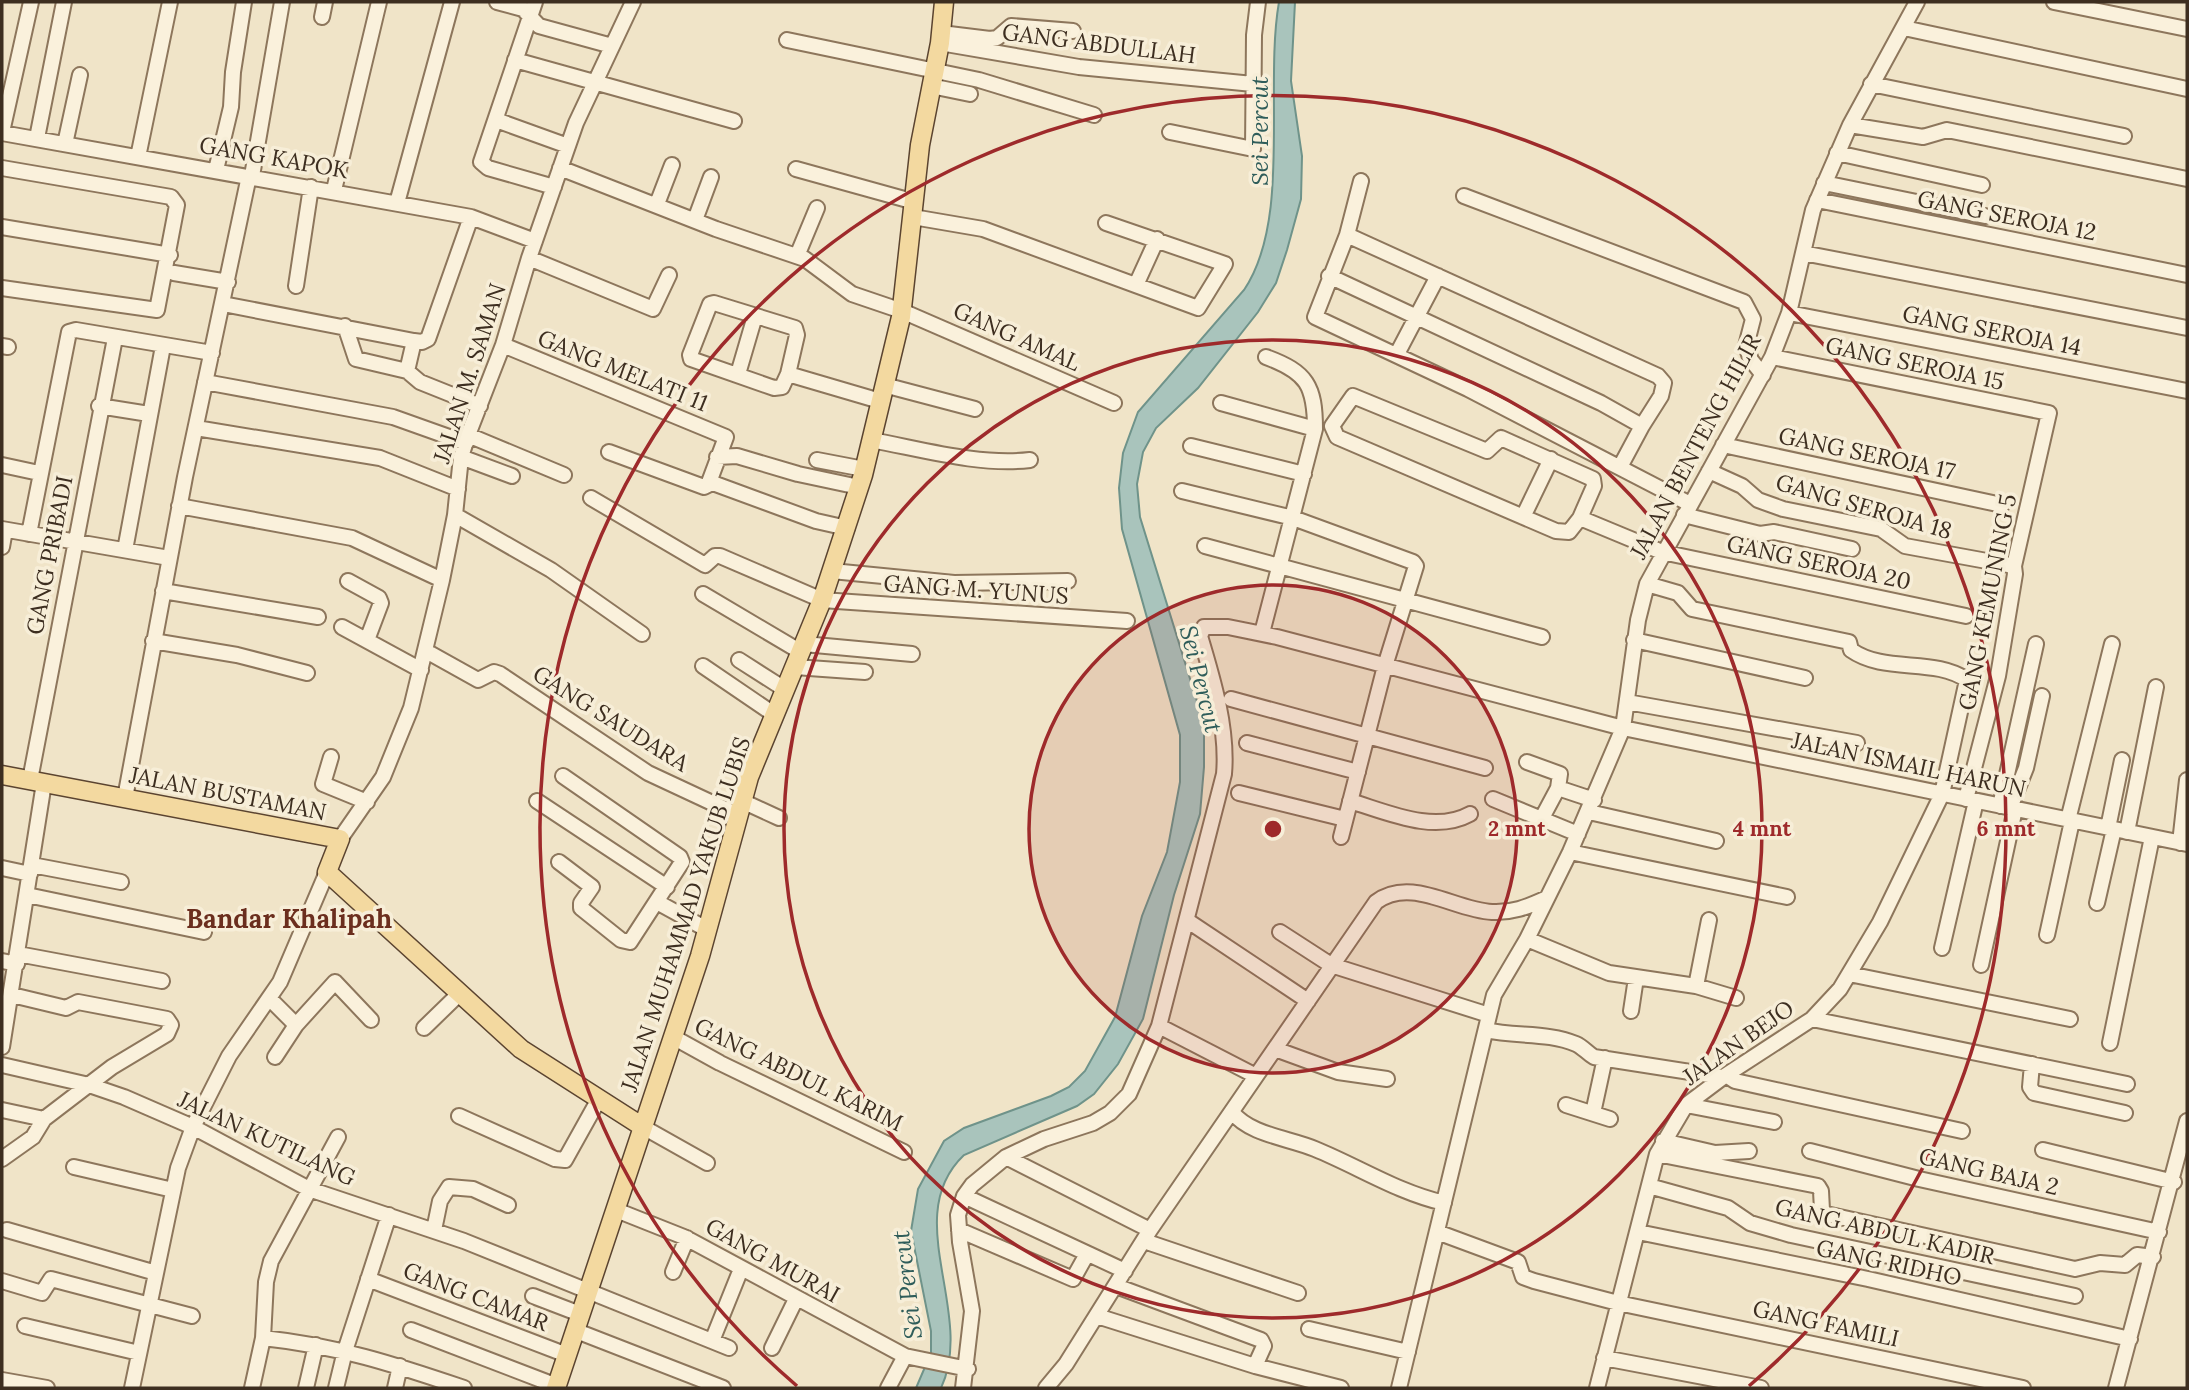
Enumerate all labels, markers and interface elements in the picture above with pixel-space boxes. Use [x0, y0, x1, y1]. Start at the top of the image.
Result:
street label: GANG ABDULLAH [1000, 17, 1198, 69]
water label: Sei Percut [1244, 76, 1275, 186]
street label: GANG KAPOK [197, 130, 351, 184]
street label: GANG SEROJA 12 [1915, 183, 2099, 247]
street label: JALAN M. SAMAN [426, 279, 512, 467]
street label: GANG AMAL [949, 295, 1085, 377]
street label: GANG SEROJA 14 [1900, 298, 2084, 362]
street label: GANG MELATI 11 [534, 323, 712, 417]
street label: JALAN BENTENG HILIR [1623, 328, 1767, 564]
street label: GANG SEROJA 15 [1823, 330, 2007, 396]
street label: GANG SEROJA 17 [1776, 420, 1958, 486]
street label: GANG SEROJA 18 [1772, 467, 1956, 545]
street label: GANG PRIBADI [19, 473, 79, 637]
street label: GANG KEMUNING 5 [1952, 491, 2022, 713]
street label: GANG SEROJA 20 [1724, 528, 1914, 596]
street label: GANG M. YUNUS [882, 568, 1070, 610]
water label: Sei Percut [1173, 622, 1229, 736]
street label: GANG SAUDARA [528, 658, 695, 778]
street label: JALAN ISMAIL HARUN [1788, 725, 2029, 803]
street label: JALAN MUHAMMAD YAKUB LUBIS [614, 733, 756, 1096]
street label: JALAN BUSTAMAN [126, 759, 329, 826]
text: 2 mnt [1488, 815, 1546, 842]
text: 4 mnt [1733, 815, 1791, 842]
text: 6 mnt [1977, 815, 2036, 842]
centre of rings [1261, 817, 1285, 841]
district label: Bandar Khalipah [186, 902, 392, 935]
street label: JALAN BEJO [1676, 993, 1799, 1091]
street label: GANG ABDUL KARIM [690, 1011, 908, 1137]
street label: JALAN KUTILANG [173, 1084, 361, 1192]
street label: GANG BAJA 2 [1916, 1141, 2062, 1201]
street label: GANG ABDUL KADIR [1773, 1192, 1998, 1270]
street label: GANG MURAI [701, 1211, 845, 1309]
water label: Sei Percut [885, 1228, 929, 1341]
street label: GANG RIDHO [1814, 1232, 1964, 1292]
street label: GANG CAMAR [399, 1255, 553, 1337]
street label: GANG FAMILI [1750, 1293, 1902, 1353]

